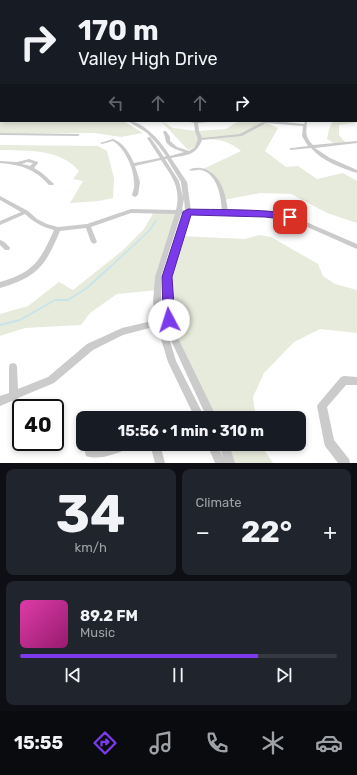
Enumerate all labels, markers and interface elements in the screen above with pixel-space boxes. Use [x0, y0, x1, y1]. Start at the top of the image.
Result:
text: 170 m [78, 14, 159, 47]
icon: right [12, 16, 64, 68]
text: Valley High Drive [78, 48, 218, 70]
icon: left [105, 92, 127, 114]
icon: ahead [147, 92, 169, 114]
icon: ahead [189, 92, 211, 114]
icon: right [231, 92, 253, 114]
pin [273, 200, 307, 234]
icon: arrive [279, 206, 301, 228]
position arrow [148, 299, 190, 341]
speed limit sign: 40 [12, 399, 64, 451]
text: 15:56 · 1 min · 310 m [118, 422, 264, 440]
text: 34 [56, 483, 126, 545]
text: Climate [196, 495, 242, 510]
text: 22° [241, 514, 292, 550]
text: − [196, 519, 210, 546]
text: + [323, 519, 337, 546]
text: km/h [75, 540, 107, 555]
text: 89.2 FM [80, 607, 138, 625]
text: Music [80, 625, 115, 640]
icon: previous [62, 664, 84, 686]
icon: pause [167, 664, 189, 686]
icon: next [273, 664, 295, 686]
icon: directions [91, 729, 119, 757]
icon: music [147, 729, 175, 757]
icon: phone [203, 729, 231, 757]
icon: climate [259, 729, 287, 757]
icon: car [315, 729, 343, 757]
text: 15:55 [14, 732, 63, 754]

